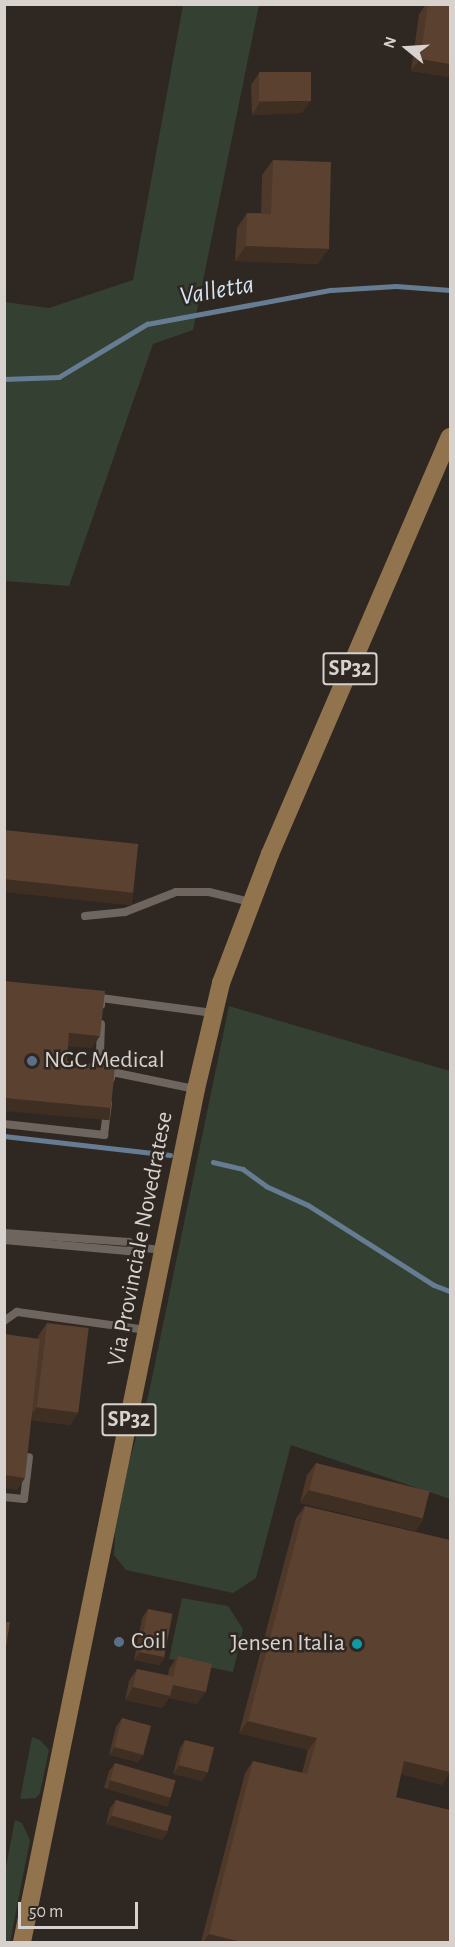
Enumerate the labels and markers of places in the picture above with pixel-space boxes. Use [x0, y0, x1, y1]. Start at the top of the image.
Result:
place label: NGC Medical [44, 1047, 165, 1075]
marker: NGC Medical [25, 1054, 39, 1068]
place label: Coil [131, 1628, 167, 1656]
place label: Jensen Italia [231, 1630, 345, 1658]
marker: Coil [112, 1635, 126, 1649]
marker: Jensen Italia [350, 1637, 364, 1651]

